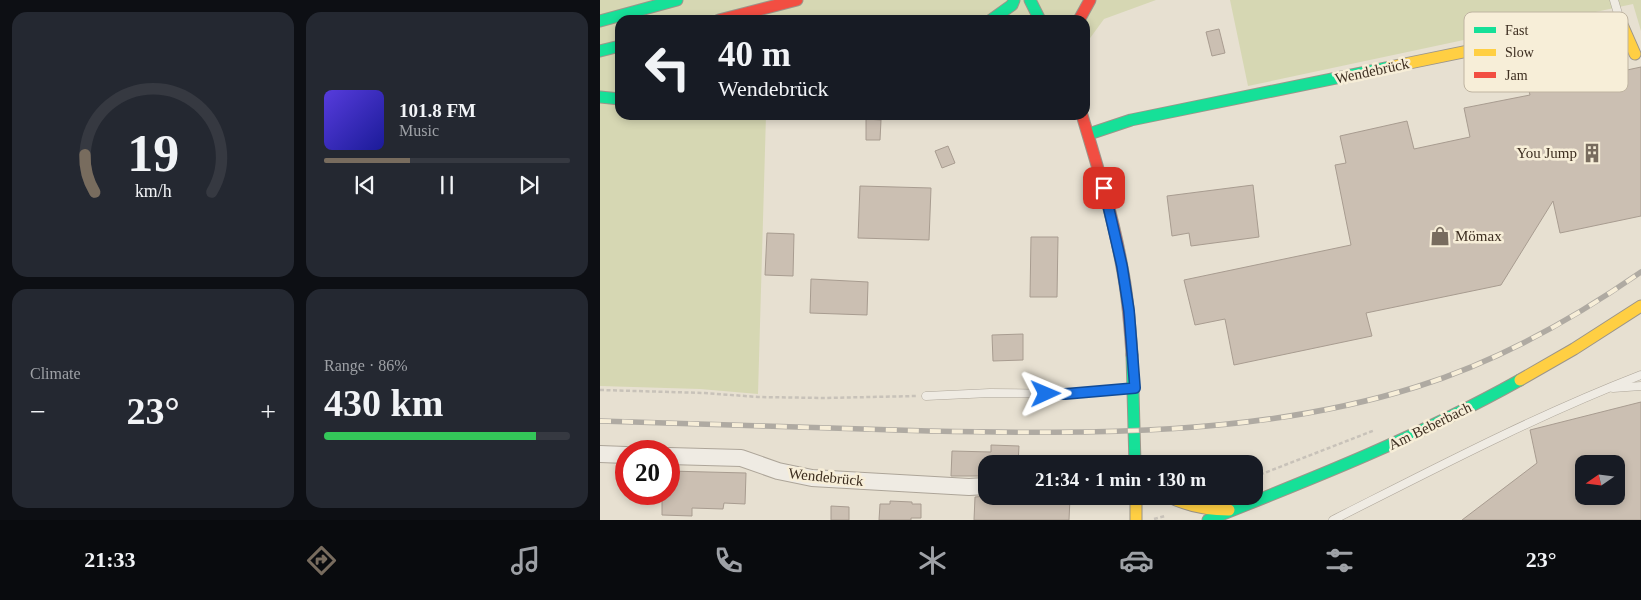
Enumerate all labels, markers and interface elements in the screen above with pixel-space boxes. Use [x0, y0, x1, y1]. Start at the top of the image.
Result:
legend [1464, 12, 1628, 92]
text: Fast [1505, 23, 1528, 38]
icon: left [635, 35, 700, 100]
text: 40 m [718, 35, 791, 74]
text: Slow [1505, 45, 1535, 60]
street label: Wendebrück [1333, 55, 1411, 87]
text: Jam [1505, 68, 1528, 83]
text: Wendebrück [718, 76, 829, 101]
text: 101.8 FM [399, 100, 476, 121]
text: Music [399, 122, 439, 139]
text: 19 [127, 125, 179, 182]
building icon: You Jump [1581, 142, 1603, 164]
place label: You Jump [1516, 145, 1577, 161]
pin [1083, 167, 1125, 209]
icon: previous [351, 171, 379, 199]
icon: pause [433, 171, 461, 199]
icon: next [515, 171, 543, 199]
icon: arrive [1090, 174, 1118, 202]
text: km/h [135, 181, 171, 201]
shop icon: Mömax [1429, 225, 1451, 247]
place label: Mömax [1455, 228, 1502, 244]
text: Range · 86% [324, 357, 408, 374]
text: Climate [30, 365, 81, 382]
position arrow [1019, 367, 1071, 419]
text: 430 km [324, 382, 443, 424]
text: 23° [126, 390, 180, 432]
text: − [30, 396, 46, 427]
text: + [260, 396, 276, 427]
street label: Am Beberbach [1386, 399, 1475, 453]
speed limit sign: 20 [615, 440, 680, 505]
north arrow [1575, 455, 1625, 505]
map controls [1575, 455, 1625, 505]
street label: Wendebrück [788, 465, 865, 489]
text: 21:34 · 1 min · 130 m [1035, 469, 1206, 490]
icon: directions [304, 543, 339, 578]
icon: music [508, 543, 543, 578]
icon: phone [711, 543, 746, 578]
icon: climate [915, 543, 950, 578]
icon: car [1119, 543, 1154, 578]
icon: filters [1322, 543, 1357, 578]
text: 21:33 [84, 547, 136, 572]
text: 23° [1526, 547, 1557, 572]

